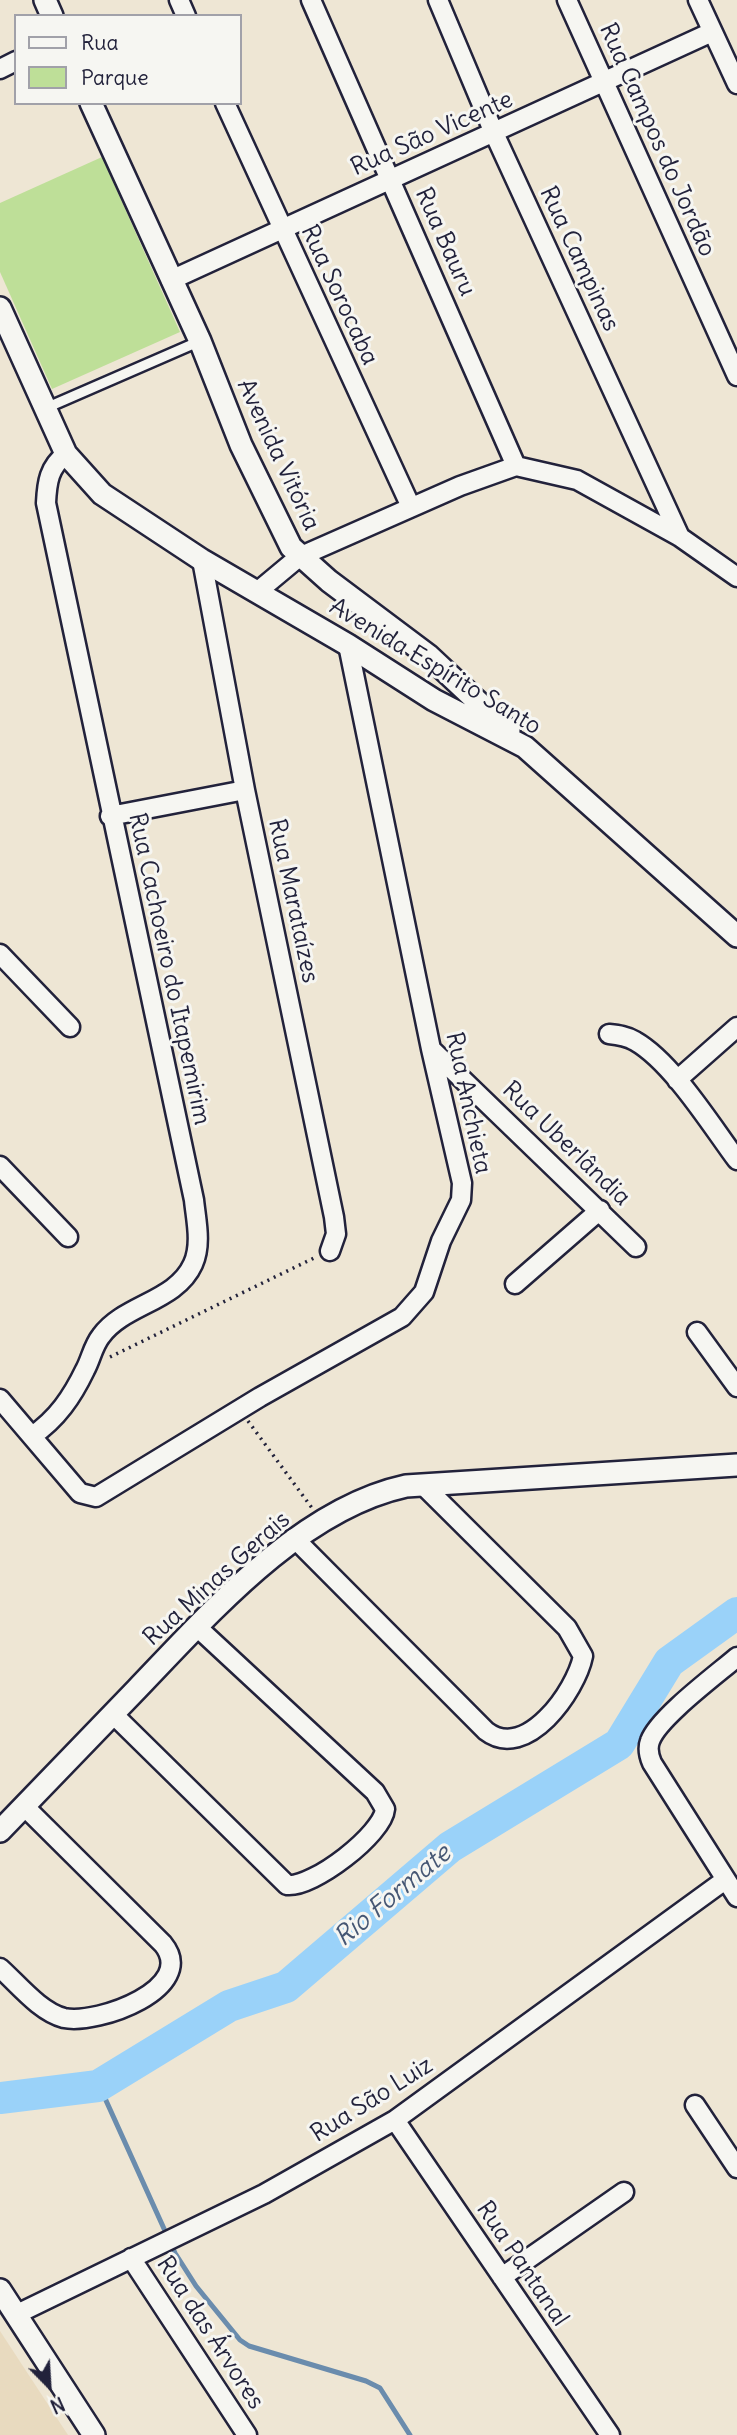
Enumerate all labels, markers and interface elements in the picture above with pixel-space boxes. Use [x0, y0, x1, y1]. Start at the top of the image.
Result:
legend [14, 14, 242, 105]
street label: Rua Campos do Jordão [593, 19, 721, 261]
text: Rua [81, 29, 118, 56]
text: Parque [81, 64, 149, 91]
street label: Rua São Vicente [347, 85, 517, 183]
street label: Rua Campinas [533, 182, 625, 336]
street label: Rua Bauru [408, 183, 482, 301]
street label: Rua Sorocaba [294, 220, 384, 370]
street label: Avenida Vitória [230, 375, 326, 535]
street label: Avenida Espírito Santo [324, 592, 546, 742]
street label: Rua Cachoeiro do Itapemirim [122, 810, 216, 1128]
street label: Rua Marataízes [262, 816, 324, 986]
street label: Rua Anchieta [439, 1030, 497, 1176]
street label: Rua Uberlândia [496, 1076, 636, 1212]
street label: Rua Minas Gerais [138, 1506, 296, 1652]
water label: Rio Formate [329, 1838, 457, 1954]
street label: Rua São Luiz [306, 2051, 438, 2149]
street label: Rua Pantanal [470, 2196, 574, 2332]
street label: Rua das Árvores [150, 2251, 270, 2415]
north arrow [14, 2351, 84, 2421]
text: N [47, 2392, 68, 2419]

